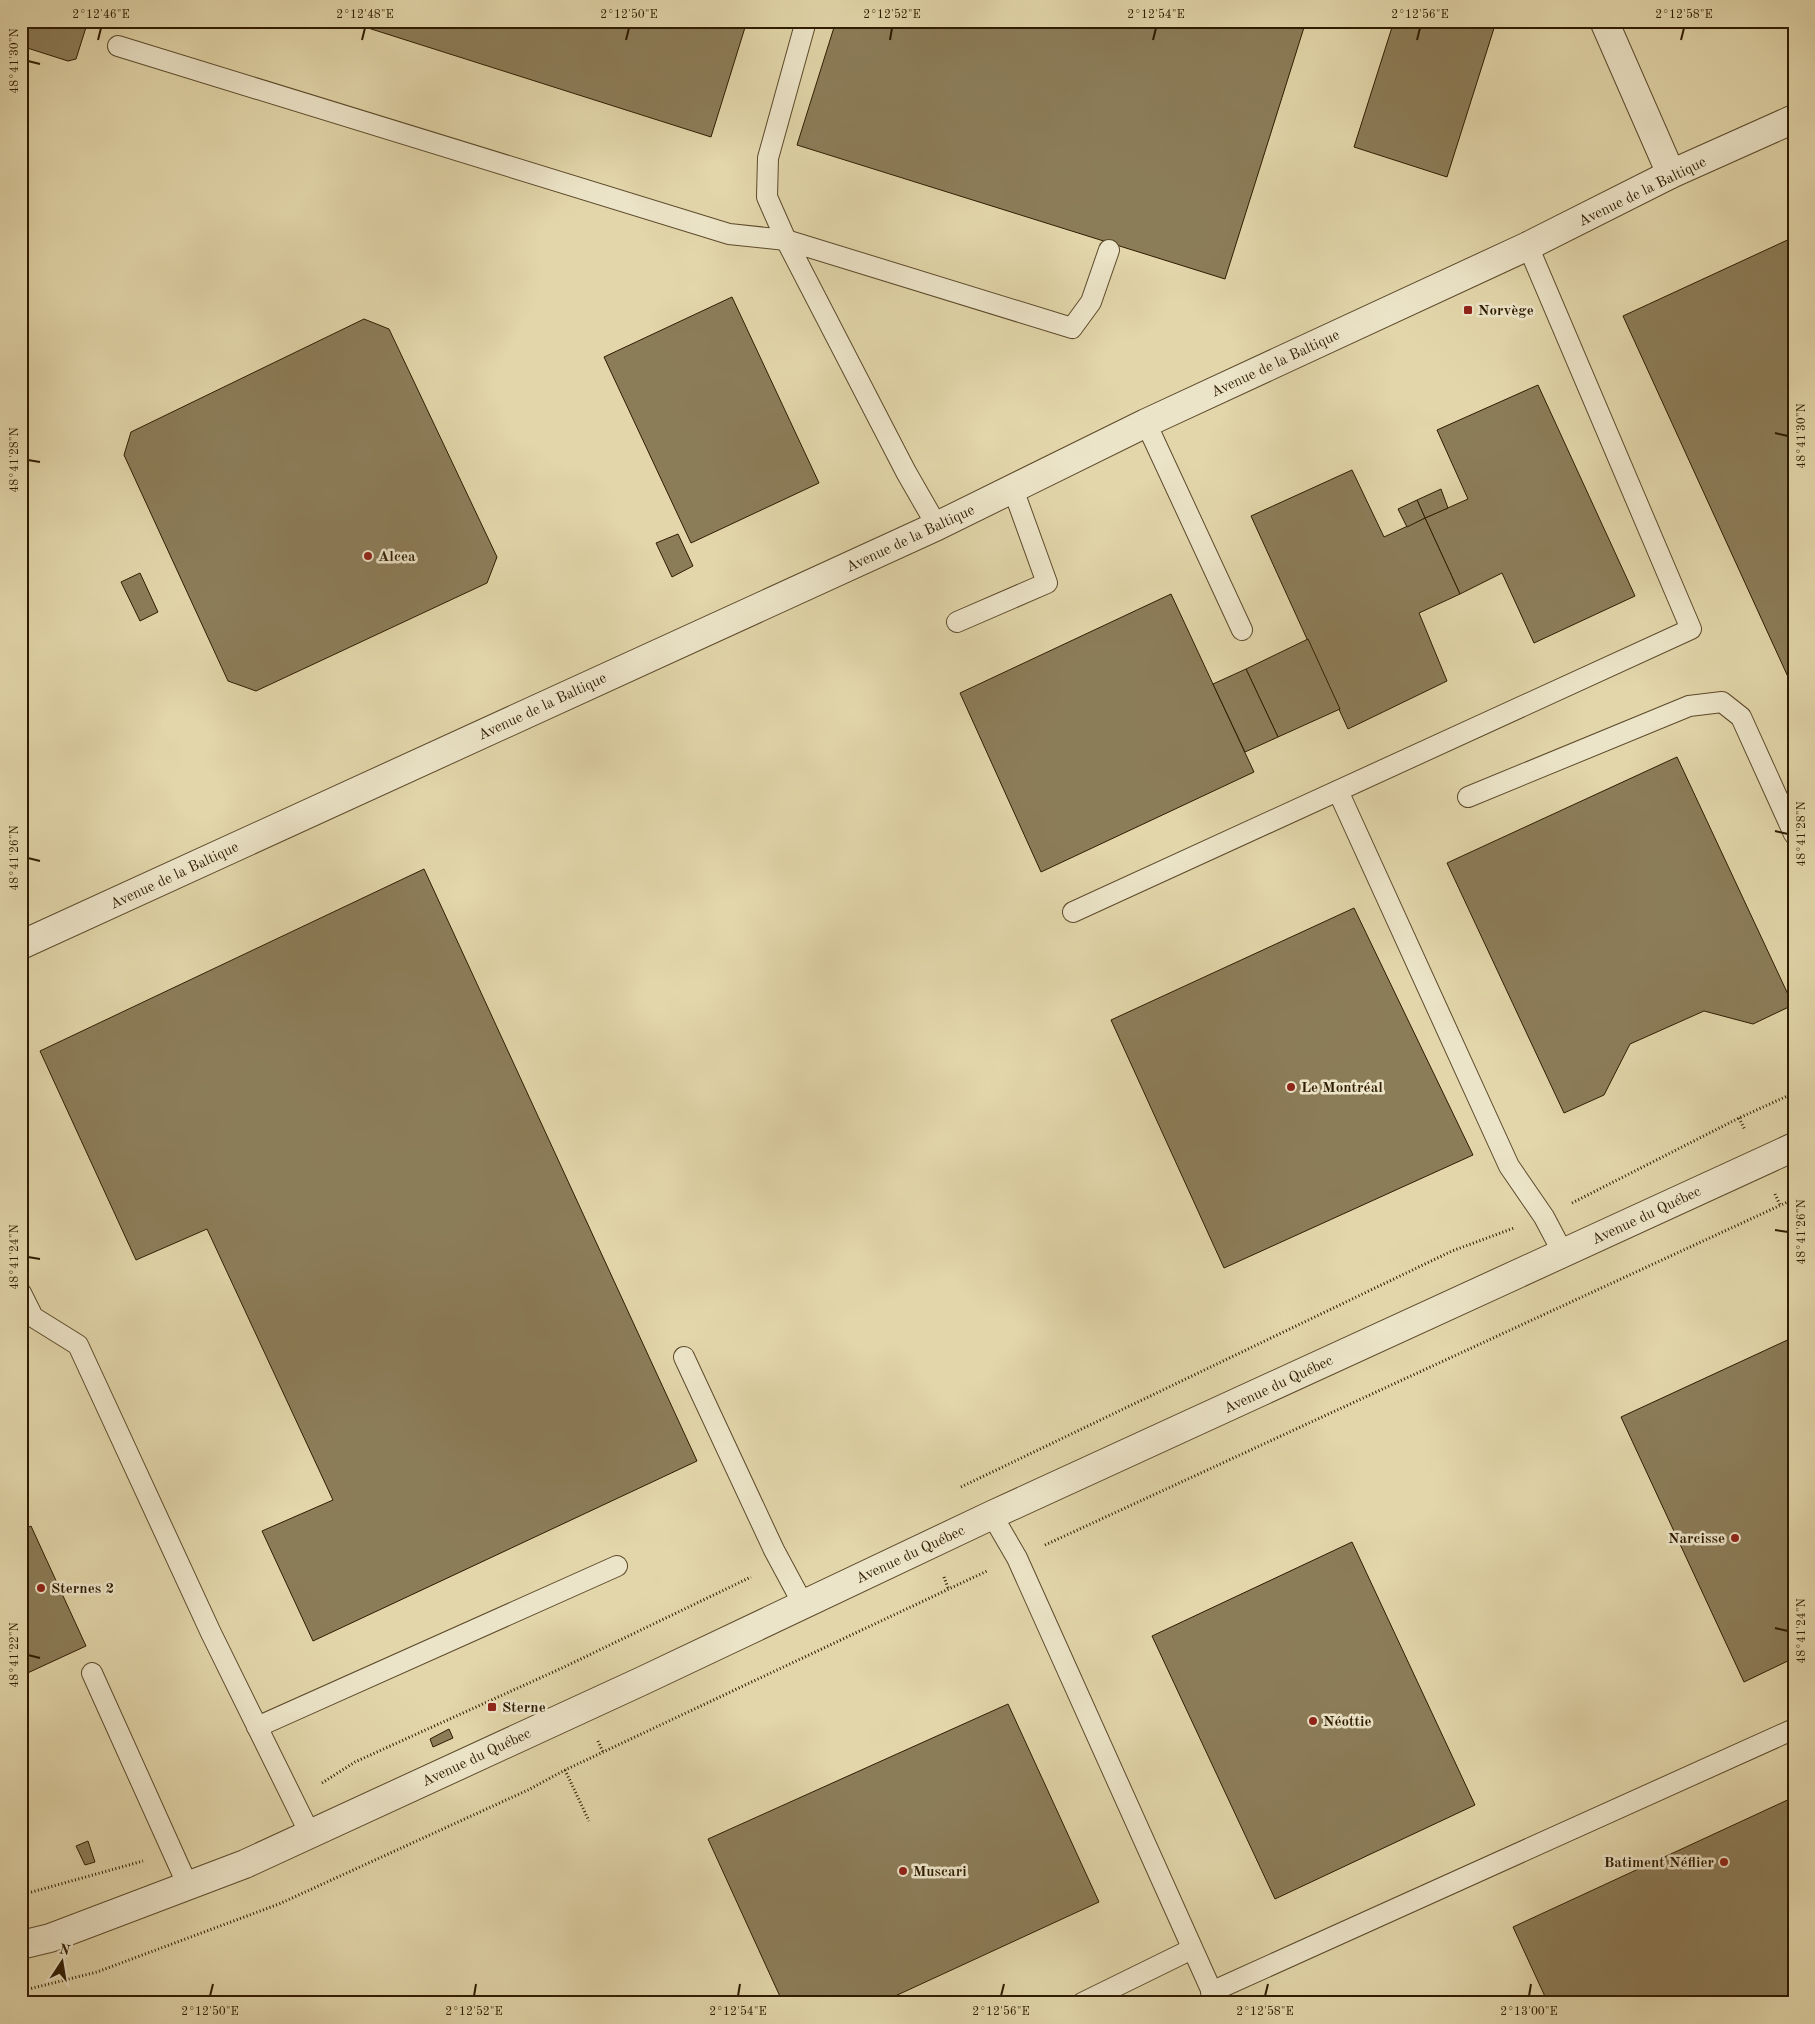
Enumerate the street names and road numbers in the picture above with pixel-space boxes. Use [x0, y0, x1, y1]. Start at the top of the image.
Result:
street label: Avenue de la Baltique [1576, 155, 1709, 230]
street label: Avenue de la Baltique [1209, 328, 1342, 401]
street label: Avenue de la Baltique [844, 503, 977, 576]
street label: Avenue de la Baltique [476, 671, 609, 744]
street label: Avenue de la Baltique [108, 840, 241, 913]
street label: Avenue du Québec [1590, 1184, 1704, 1248]
street label: Avenue du Québec [1222, 1353, 1336, 1417]
street label: Avenue du Québec [854, 1523, 968, 1587]
street label: Avenue du Québec [420, 1726, 534, 1790]

